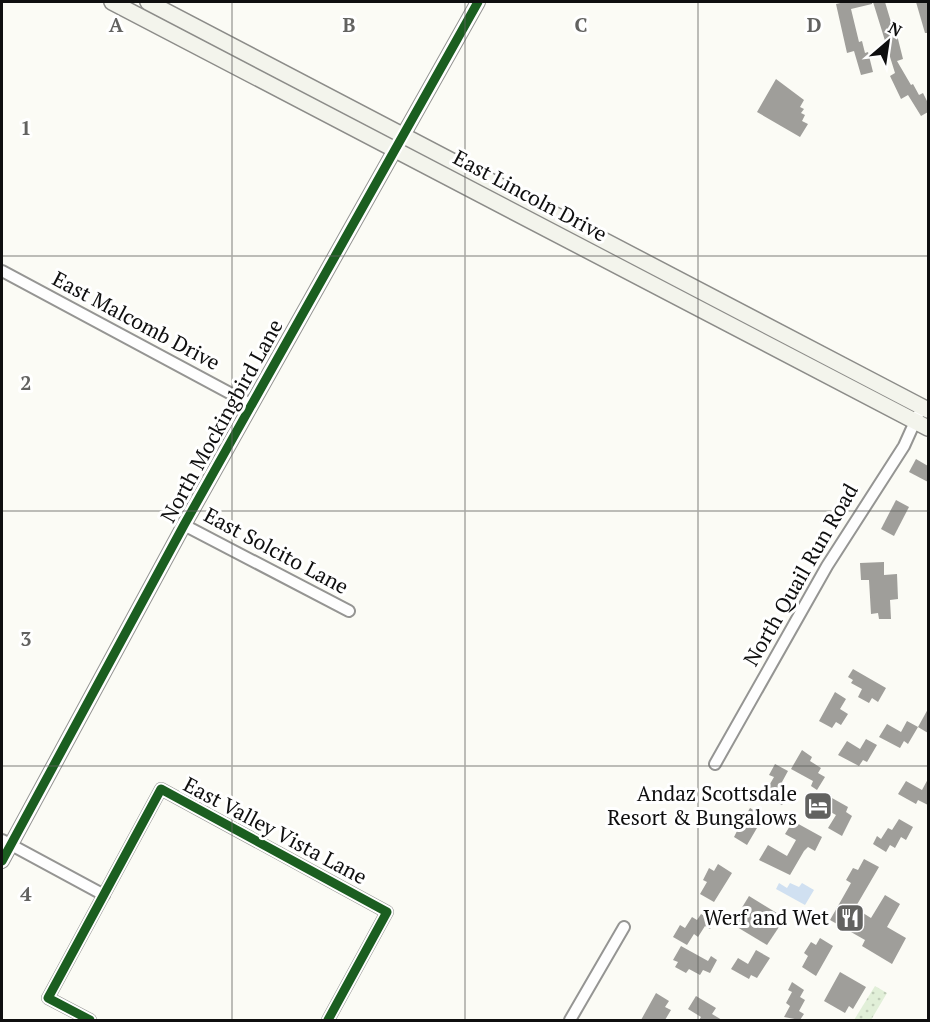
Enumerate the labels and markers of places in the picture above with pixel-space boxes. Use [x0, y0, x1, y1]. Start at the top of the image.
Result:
place label: Andaz Scottsdale Resort & Bungalows [607, 779, 797, 831]
hotel icon: Andaz Scottsdale Resort & Bungalows [802, 790, 834, 822]
restaurant icon: Werf and Wet [834, 902, 866, 934]
place label: Werf and Wet [703, 903, 829, 931]

